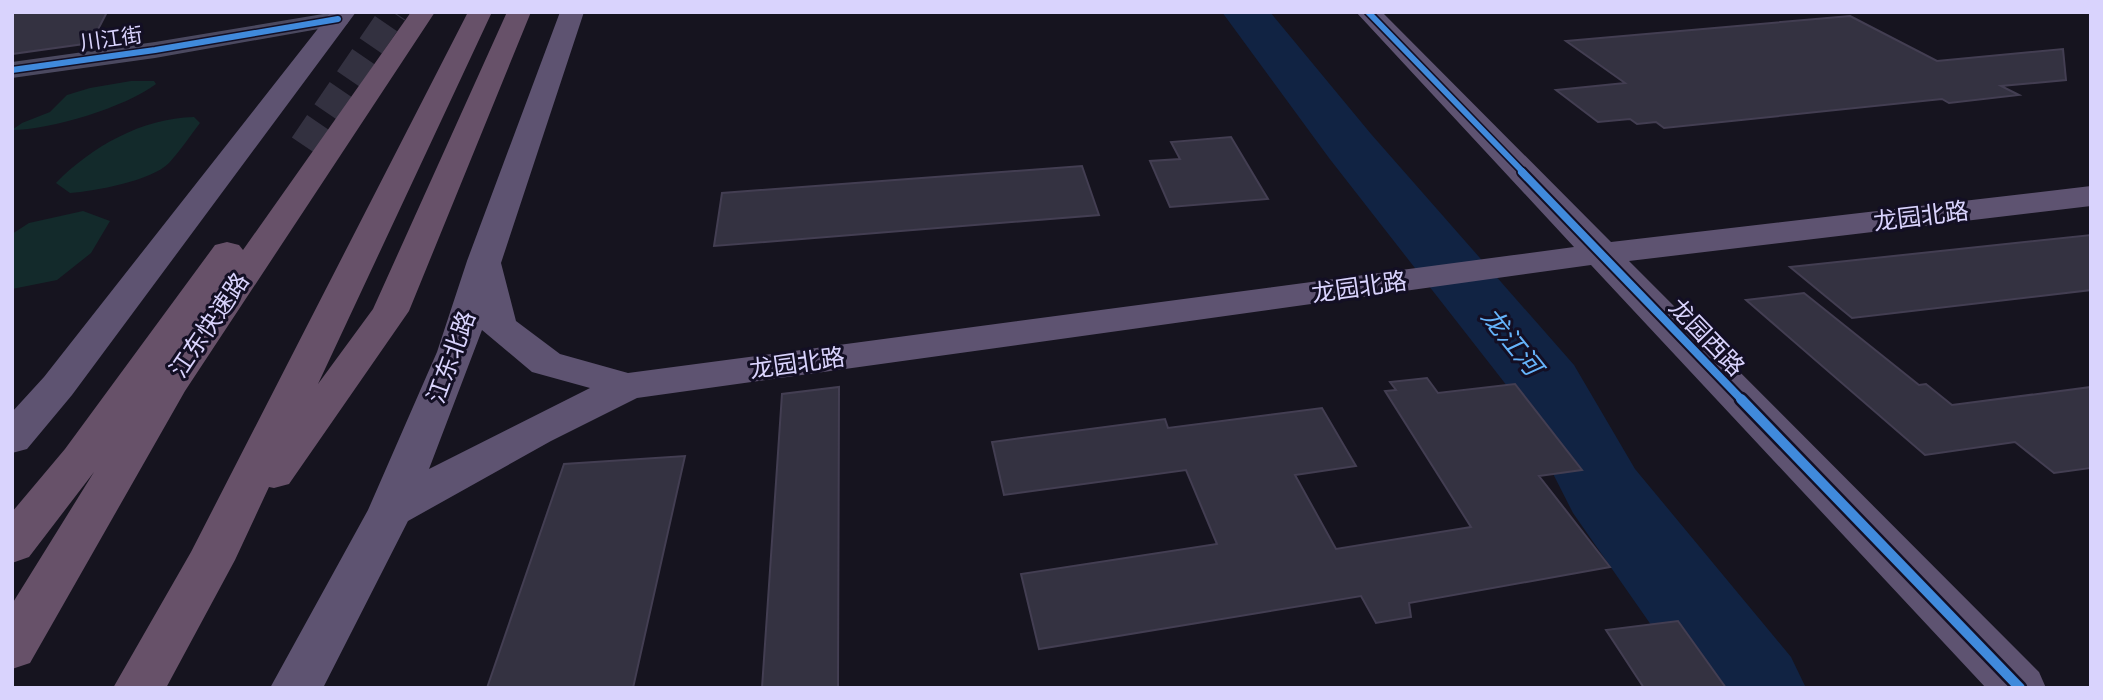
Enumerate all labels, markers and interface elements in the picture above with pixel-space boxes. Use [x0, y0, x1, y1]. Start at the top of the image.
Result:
street label: 川江街 [78, 22, 144, 54]
street label: 龙园北路 [1872, 197, 1970, 235]
street label: 龙园北路 [1310, 267, 1408, 307]
street label: 江东快速路 [164, 268, 254, 382]
street label: 龙园西路 [1664, 293, 1750, 381]
water label: 龙江河 [1476, 302, 1551, 384]
street label: 江东北路 [422, 307, 480, 407]
street label: 龙园北路 [748, 343, 846, 383]

